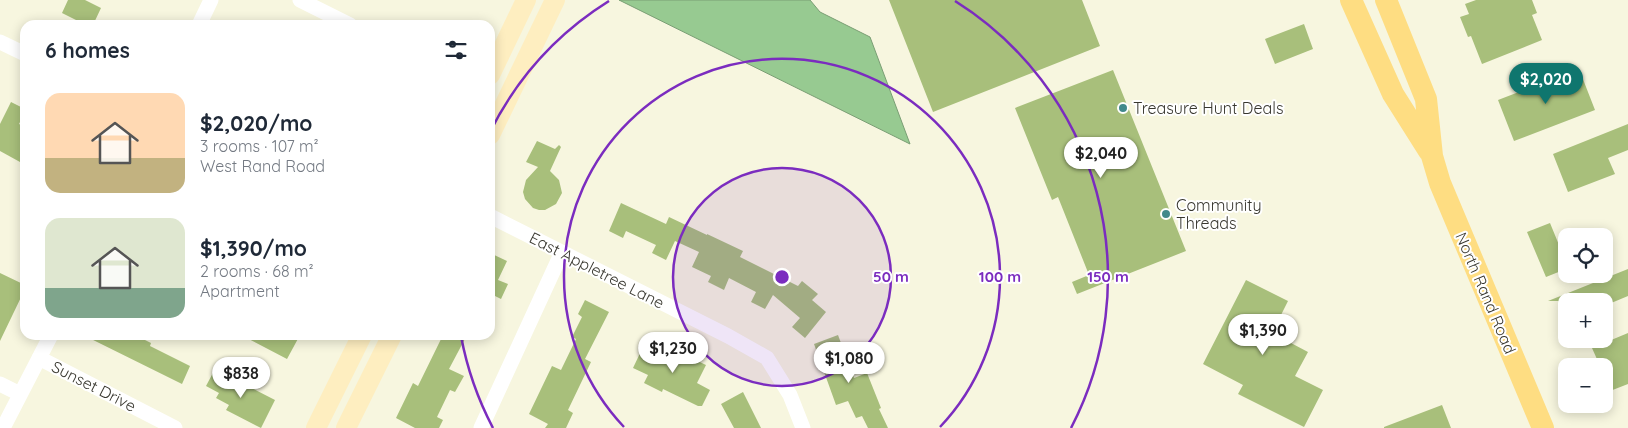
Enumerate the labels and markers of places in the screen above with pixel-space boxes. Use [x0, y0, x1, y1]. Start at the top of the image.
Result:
pin: $2,020 [1505, 62, 1587, 105]
place label: Treasure Hunt Deals [1133, 98, 1283, 118]
marker: Treasure Hunt Deals [1117, 102, 1129, 114]
pin: $2,040 [1060, 136, 1142, 179]
place label: Community Threads [1176, 195, 1262, 233]
marker: Community Threads [1160, 208, 1172, 220]
centre of rings [773, 268, 791, 286]
pin: $1,390 [1222, 314, 1304, 356]
pin: $1,230 [632, 332, 714, 374]
pin: $1,080 [808, 342, 890, 384]
pin: $838 [211, 356, 271, 399]

